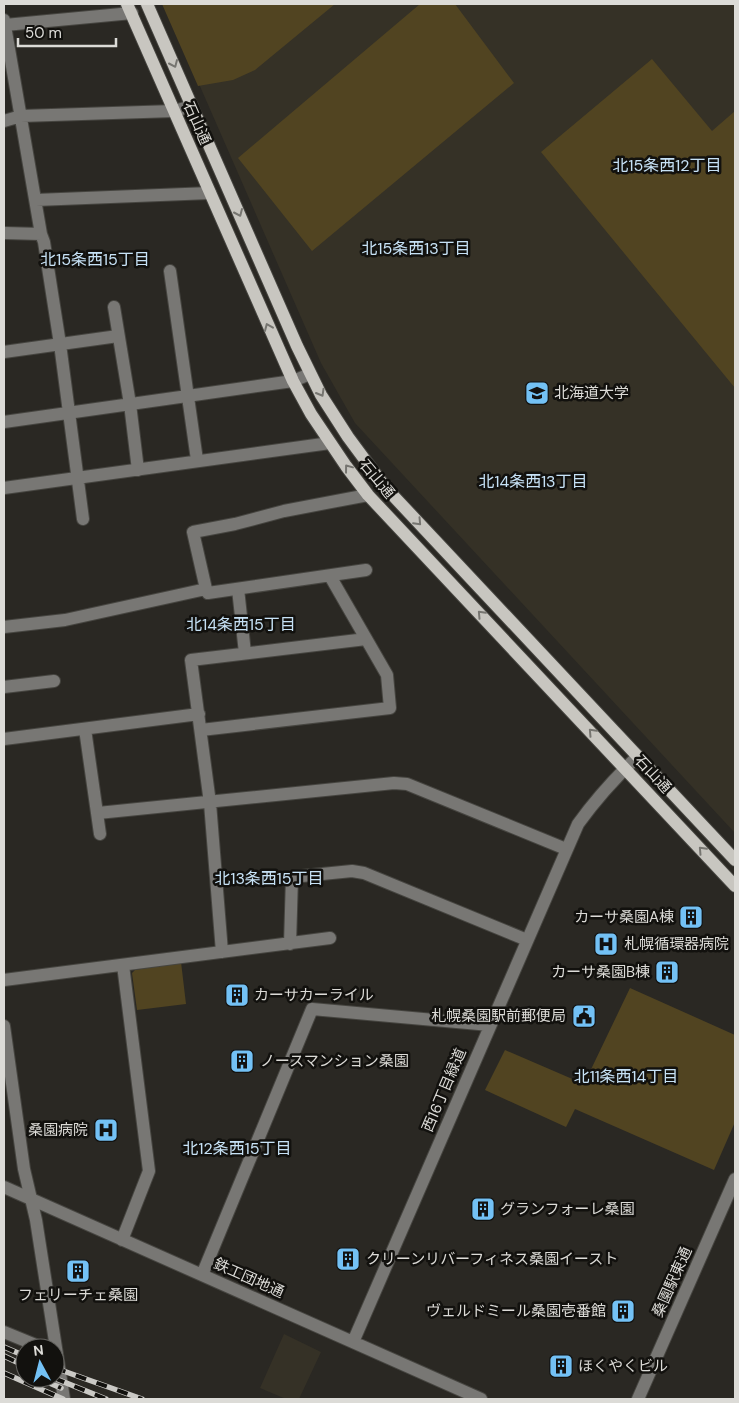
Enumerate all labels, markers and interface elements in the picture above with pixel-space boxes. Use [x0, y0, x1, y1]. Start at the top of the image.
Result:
scale bar [18, 15, 115, 47]
text: 50 m [25, 23, 62, 43]
one-way arrow [167, 59, 178, 68]
street label: 石山通 [179, 98, 215, 148]
district label: 北15条西12丁目 [613, 155, 721, 176]
one-way arrow [232, 208, 243, 217]
district label: 北15条西13丁目 [361, 238, 471, 259]
district label: 北15条西15丁目 [40, 249, 150, 270]
one-way arrow [264, 323, 275, 332]
school or university icon: 北海道大学 [524, 380, 550, 406]
place label: 北海道大学 [554, 383, 629, 403]
one-way arrow [314, 388, 324, 397]
street label: 石山通 [355, 455, 399, 503]
one-way arrow [345, 465, 353, 474]
district label: 北14条西13丁目 [478, 471, 588, 492]
one-way arrow [412, 516, 421, 525]
one-way arrow [478, 611, 487, 620]
district label: 北14条西15丁目 [186, 614, 296, 635]
one-way arrow [589, 729, 598, 738]
street label: 石山通 [630, 751, 676, 797]
one-way arrow [699, 847, 708, 856]
district label: 北13条西15丁目 [214, 868, 324, 889]
building icon: カーサ桑園A棟 [678, 904, 704, 930]
place label: カーサ桑園A棟 [574, 907, 674, 927]
hospital icon: 札幌循環器病院 [593, 931, 619, 957]
place label: 札幌循環器病院 [624, 934, 729, 954]
building icon: カーサ桑園B棟 [654, 959, 680, 985]
place label: カーサ桑園B棟 [551, 962, 650, 982]
building icon: カーサカーライル [224, 982, 250, 1008]
place label: カーサカーライル [254, 985, 374, 1005]
public building icon: 札幌桑園駅前郵便局 [571, 1003, 597, 1029]
place label: 札幌桑園駅前郵便局 [431, 1006, 566, 1026]
street label: 西16丁目緑道 [417, 1045, 471, 1135]
building icon: ノースマンション桑園 [229, 1048, 255, 1074]
place label: ノースマンション桑園 [260, 1051, 409, 1071]
district label: 北11条西14丁目 [574, 1066, 678, 1087]
hospital icon: 桑園病院 [93, 1117, 119, 1143]
place label: 桑園病院 [28, 1120, 88, 1140]
district label: 北12条西15丁目 [183, 1138, 291, 1159]
building icon: グランフォーレ桑園 [470, 1196, 496, 1222]
place label: グランフォーレ桑園 [500, 1199, 635, 1219]
street label: 桑園駅東通 [648, 1244, 696, 1320]
building icon: クリーンリバーフィネス桑園イースト [335, 1246, 361, 1272]
place label: クリーンリバーフィネス桑園イースト [366, 1249, 618, 1269]
street label: 鉄工団地通 [211, 1254, 287, 1302]
building icon: フェリーチェ桑園 [65, 1258, 91, 1284]
place label: フェリーチェ桑園 [18, 1285, 138, 1305]
building icon: ヴェルドミール桑園壱番館 [610, 1298, 636, 1324]
place label: ヴェルドミール桑園壱番館 [426, 1301, 606, 1321]
north arrow [15, 1338, 65, 1388]
text: N [32, 1341, 45, 1360]
building icon: ほくやくビル [548, 1353, 574, 1379]
place label: ほくやくビル [578, 1356, 668, 1376]

